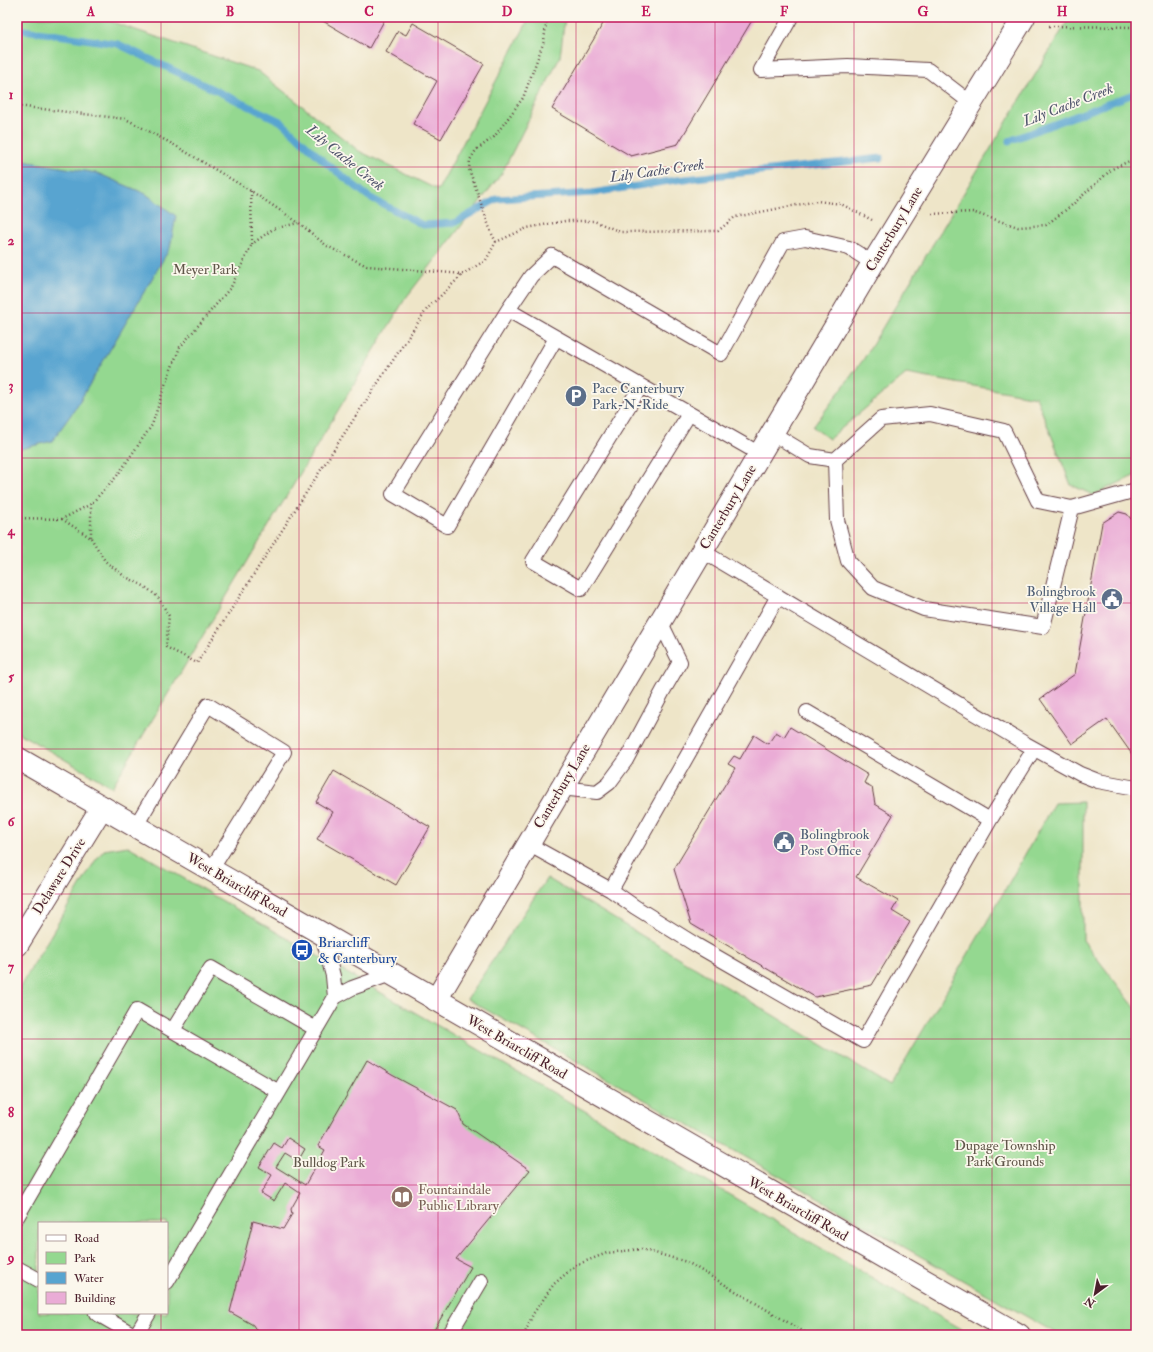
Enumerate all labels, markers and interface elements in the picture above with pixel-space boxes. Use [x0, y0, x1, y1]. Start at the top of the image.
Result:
text: A [86, 4, 96, 20]
text: B [226, 4, 234, 20]
text: C [364, 4, 374, 20]
text: D [502, 4, 513, 20]
text: E [641, 4, 651, 20]
text: F [780, 4, 789, 20]
text: G [918, 4, 929, 20]
text: H [1057, 4, 1068, 20]
water label: Lily Cache Creek [1019, 79, 1116, 131]
text: 1 [9, 87, 14, 103]
water label: Lily Cache Creek [301, 120, 388, 195]
water label: Lily Cache Creek [608, 155, 705, 187]
street label: Canterbury Lane [862, 183, 927, 275]
text: 2 [8, 233, 15, 249]
park label: Meyer Park [173, 261, 238, 279]
text: 3 [9, 378, 14, 394]
place label: Pace Canterbury Park-N-Ride [592, 380, 685, 413]
parking icon: Pace Canterbury Park-N-Ride [563, 383, 589, 409]
street label: Canterbury Lane [696, 461, 761, 553]
text: 4 [6, 523, 15, 539]
place label: Bolingbrook Village Hall [1027, 583, 1096, 616]
public building icon: Bolingbrook Village Hall [1099, 586, 1125, 612]
text: 5 [8, 669, 14, 685]
street label: Canterbury Lane [530, 740, 595, 832]
text: 6 [8, 814, 16, 830]
place label: Bolingbrook Post Office [800, 826, 870, 859]
public building icon: Bolingbrook Post Office [771, 829, 797, 855]
street label: Delaware Drive [29, 835, 89, 917]
street label: West Briarcliff Road [183, 849, 290, 921]
place label: Briarcliff & Canterbury [318, 934, 398, 968]
bus stop icon: Briarcliff & Canterbury [289, 937, 315, 963]
text: 7 [8, 959, 15, 975]
street label: West Briarcliff Road [463, 1011, 570, 1083]
text: 8 [8, 1105, 14, 1121]
park label: Dupage Township Park Grounds [954, 1137, 1056, 1170]
park label: Bulldog Park [293, 1154, 366, 1171]
street label: West Briarcliff Road [744, 1173, 851, 1245]
place label: Fountaindale Public Library [418, 1181, 500, 1215]
library icon: Fountaindale Public Library [389, 1184, 415, 1210]
legend [38, 1222, 168, 1314]
text: Road [74, 1231, 99, 1246]
text: 9 [6, 1250, 15, 1266]
text: Park [74, 1251, 96, 1266]
text: Water [73, 1271, 104, 1286]
north arrow [1075, 1274, 1115, 1314]
text: Building [74, 1291, 117, 1306]
text: N [1081, 1293, 1098, 1311]

